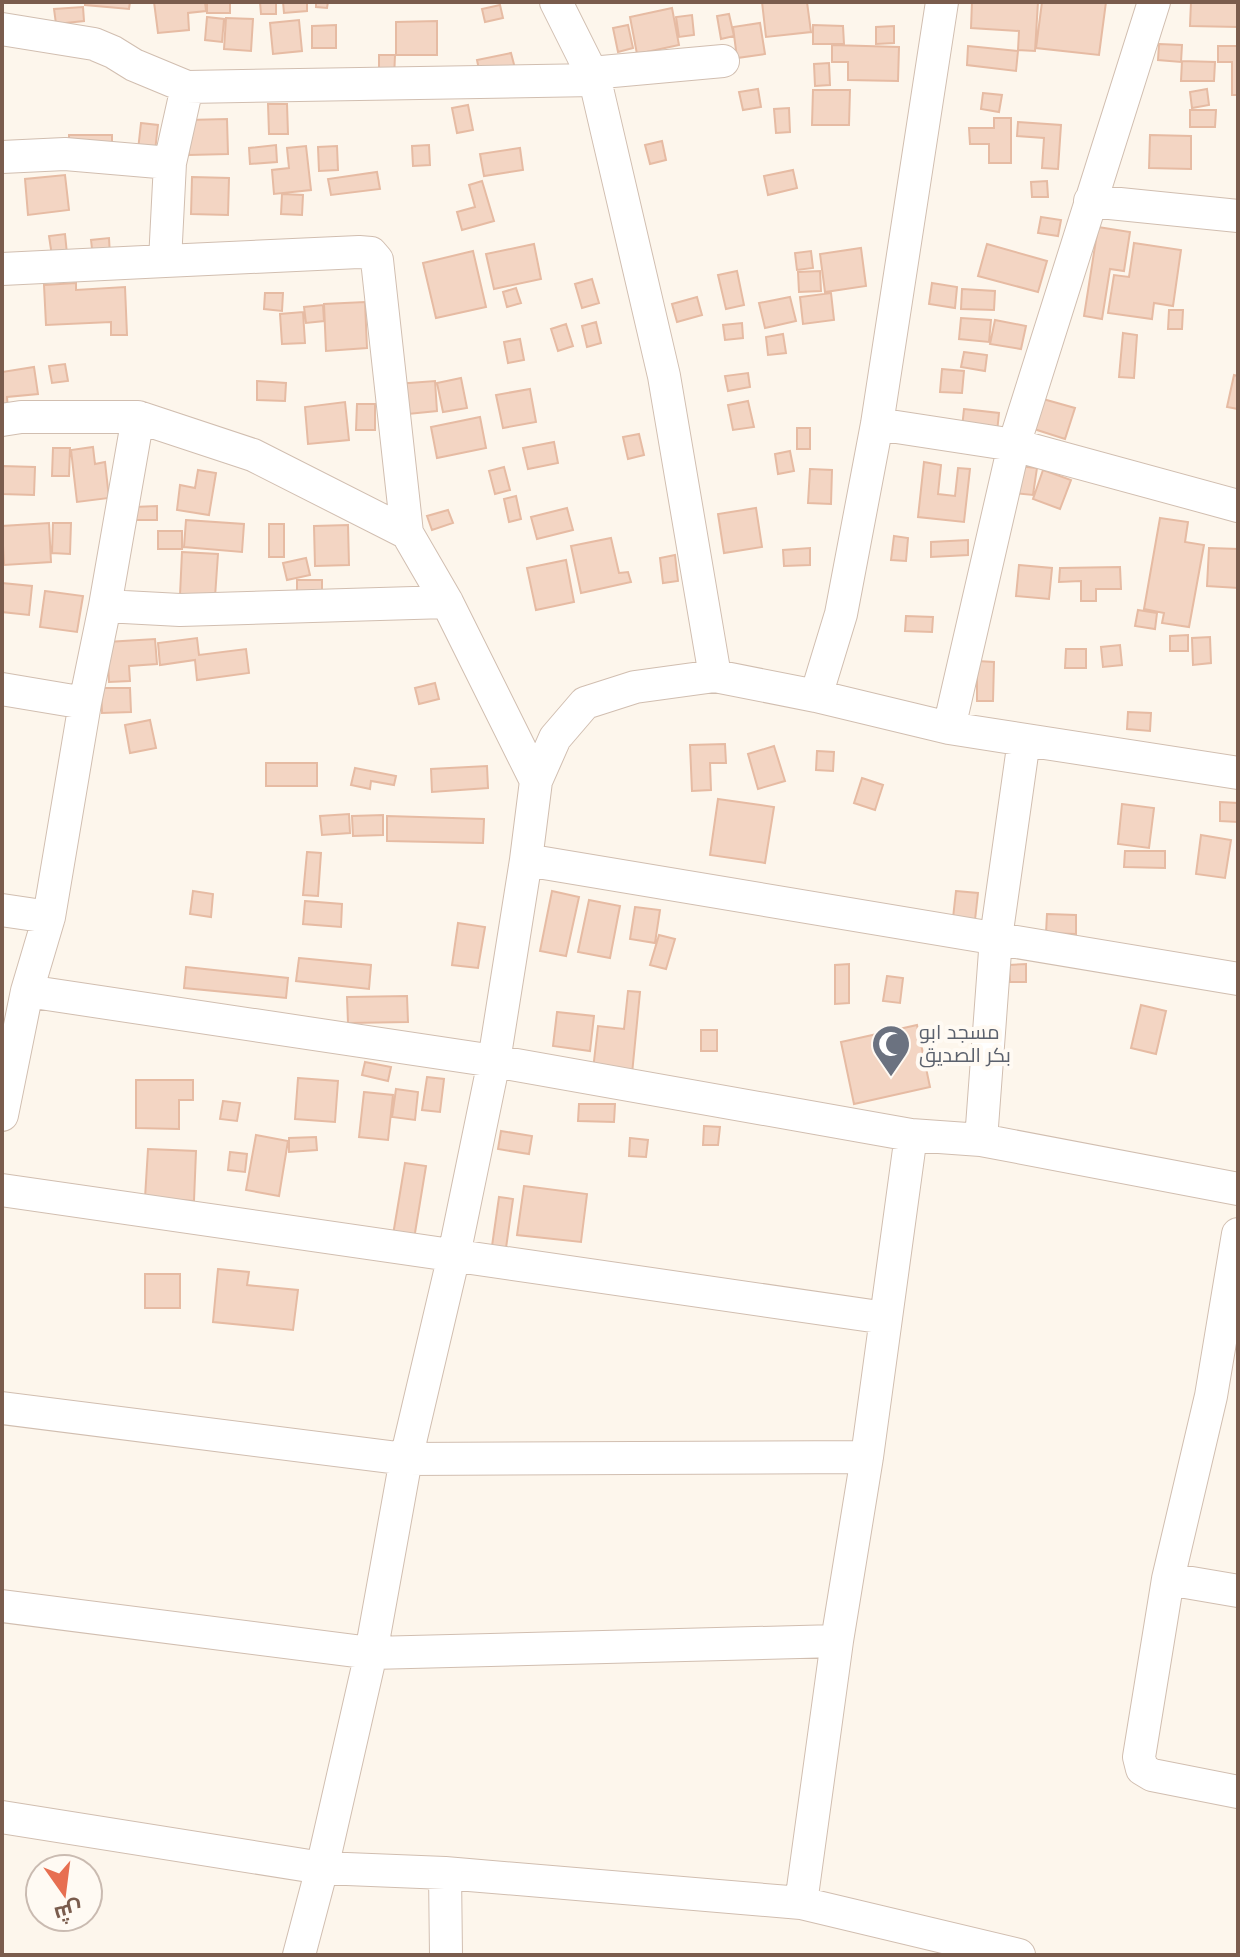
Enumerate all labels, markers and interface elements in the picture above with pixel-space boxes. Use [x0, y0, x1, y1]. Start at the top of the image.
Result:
place label: مسجد ابو بكر الصديق [919, 1021, 1011, 1068]
mosque icon: مسجد ابو بكر الصديق [870, 1023, 912, 1078]
north arrow [24, 1853, 104, 1933]
text: ش [52, 1895, 85, 1927]

